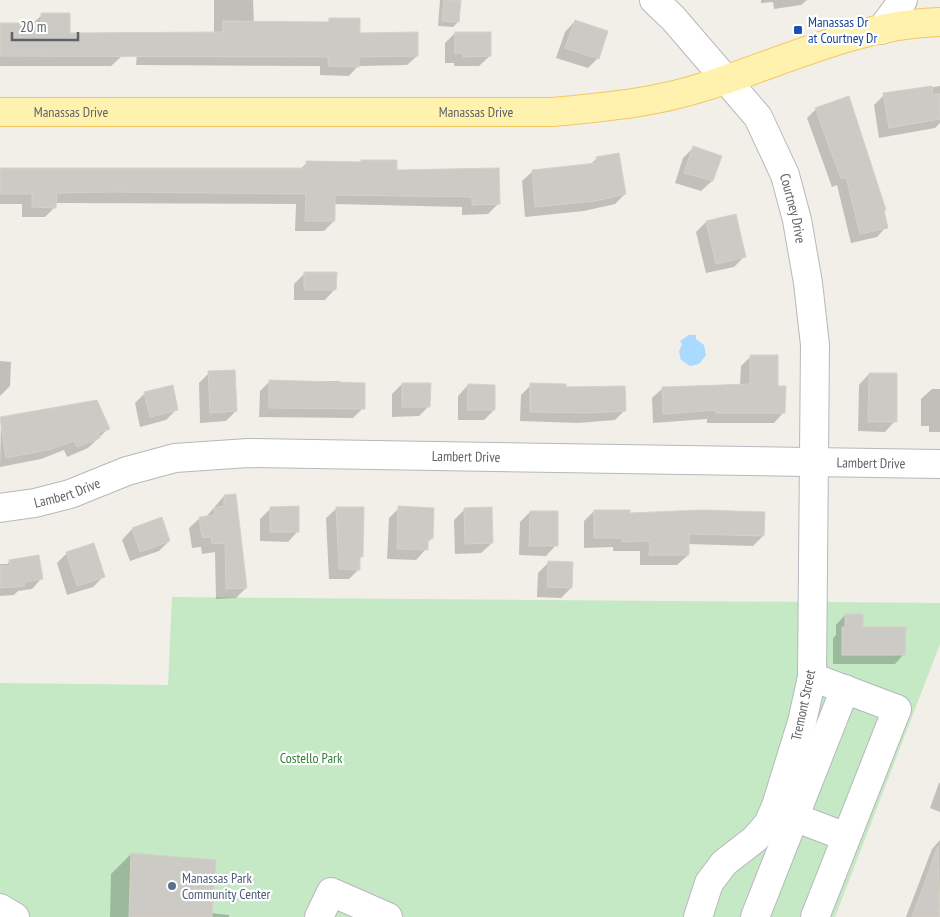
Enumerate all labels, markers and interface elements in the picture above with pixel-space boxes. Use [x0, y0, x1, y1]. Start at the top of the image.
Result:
scale bar [12, 10, 79, 42]
place label: Manassas Dr at Courtney Dr [808, 13, 877, 47]
text: 20 m [20, 17, 46, 36]
marker: Manassas Dr at Courtney Dr [792, 24, 804, 36]
street label: Manassas Drive [34, 103, 108, 121]
street label: Manassas Drive [439, 103, 513, 121]
street label: Courtney Drive [776, 171, 810, 245]
street label: Lambert Drive [432, 447, 501, 466]
street label: Lambert Drive [837, 453, 906, 472]
street label: Lambert Drive [32, 474, 103, 512]
street label: Tremont Street [787, 668, 819, 742]
park label: Costello Park [280, 749, 343, 767]
place label: Manassas Park Community Center [182, 869, 271, 903]
marker: Manassas Park Community Center [166, 880, 178, 892]

